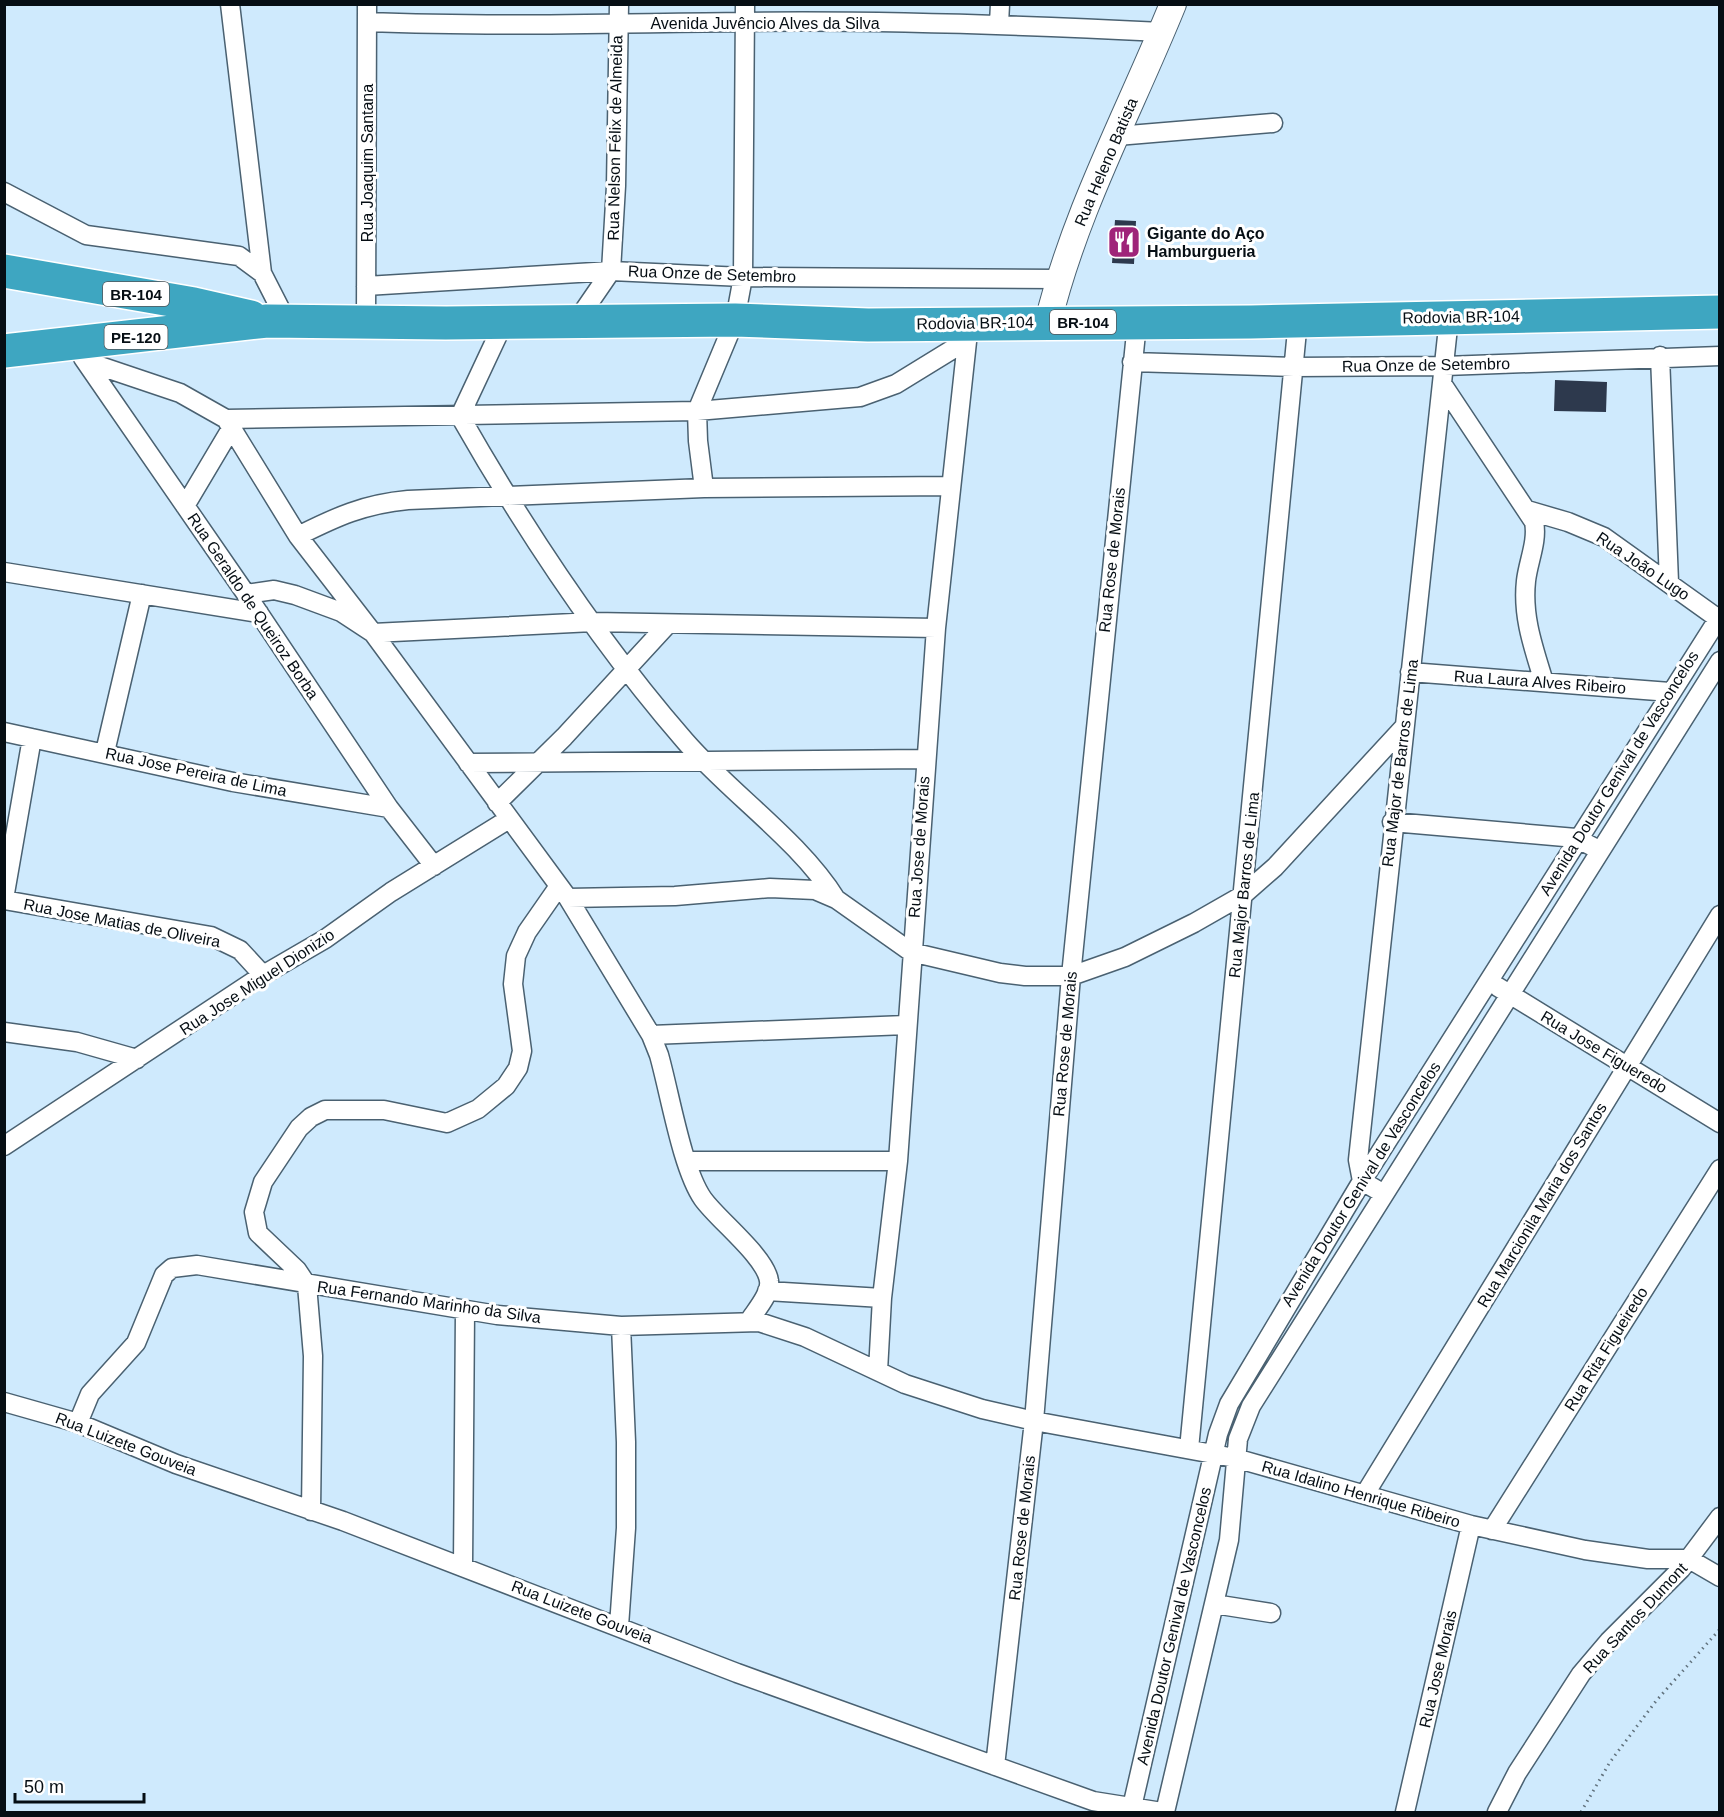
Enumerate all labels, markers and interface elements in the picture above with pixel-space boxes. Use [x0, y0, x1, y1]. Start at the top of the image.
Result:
street label: Avenida Juvêncio Alves da Silva [650, 15, 880, 32]
street label: Rua Nelson Félix de Almeida [605, 35, 625, 241]
street label: Rua Joaquim Santana [359, 84, 376, 242]
street label: Rua Heleno Batista [1071, 95, 1141, 229]
restaurant icon: Gigante do Aço Hamburgueria [1106, 224, 1142, 260]
place label: Gigante do Aço Hamburgueria [1147, 225, 1265, 260]
street label: Rua Onze de Setembro [628, 263, 796, 285]
road number: BR-104 [103, 282, 169, 306]
street label: Rodovia BR-104 [1402, 307, 1520, 327]
road number: BR-104 [1050, 310, 1116, 334]
street label: Rodovia BR-104 [916, 313, 1034, 333]
road number: PE-120 [104, 325, 168, 349]
street label: Rua Onze de Setembro [1342, 355, 1510, 375]
street label: Rua Rose de Morais [1096, 487, 1128, 633]
street label: Rua Geraldo de Queiroz Borba [184, 510, 322, 702]
street label: Rua João Lugo [1593, 529, 1693, 603]
street label: Avenida Doutor Genival de Vasconcelos [1536, 648, 1702, 898]
street label: Rua Major de Barros de Lima [1379, 658, 1421, 868]
street label: Rua Laura Alves Ribeiro [1453, 668, 1627, 697]
street label: Rua Jose Pereira de Lima [104, 744, 288, 800]
street label: Rua Jose de Morais [906, 775, 932, 919]
street label: Rua Major Barros de Lima [1226, 791, 1262, 979]
street label: Rua Jose Matias de Oliveira [22, 896, 222, 950]
street label: Rua Jose Miguel Dionizio [177, 926, 337, 1038]
street label: Rua Rose de Morais [1050, 971, 1080, 1117]
street label: Rua Jose Figueredo [1538, 1008, 1670, 1096]
street label: Avenida Doutor Genival de Vasconcelos [1278, 1059, 1444, 1309]
street label: Rua Marcionila Maria dos Santos [1474, 1100, 1610, 1310]
street label: Rua Fernando Marinho da Silva [316, 1278, 542, 1326]
street label: Rua Rita Figueiredo [1561, 1284, 1651, 1414]
street label: Rua Luizete Gouveia [53, 1409, 199, 1479]
street label: Rua Rose de Morais [1006, 1455, 1038, 1601]
street label: Rua Idalino Henrique Ribeiro [1260, 1458, 1462, 1531]
street label: Avenida Doutor Genival de Vasconcelos [1134, 1485, 1214, 1767]
street label: Rua Santos Dumont [1580, 1559, 1691, 1676]
street label: Rua Luizete Gouveia [509, 1577, 655, 1647]
street label: Rua Jose Morais [1416, 1609, 1460, 1729]
scale bar [15, 1766, 144, 1804]
text: 50 m [24, 1777, 64, 1797]

